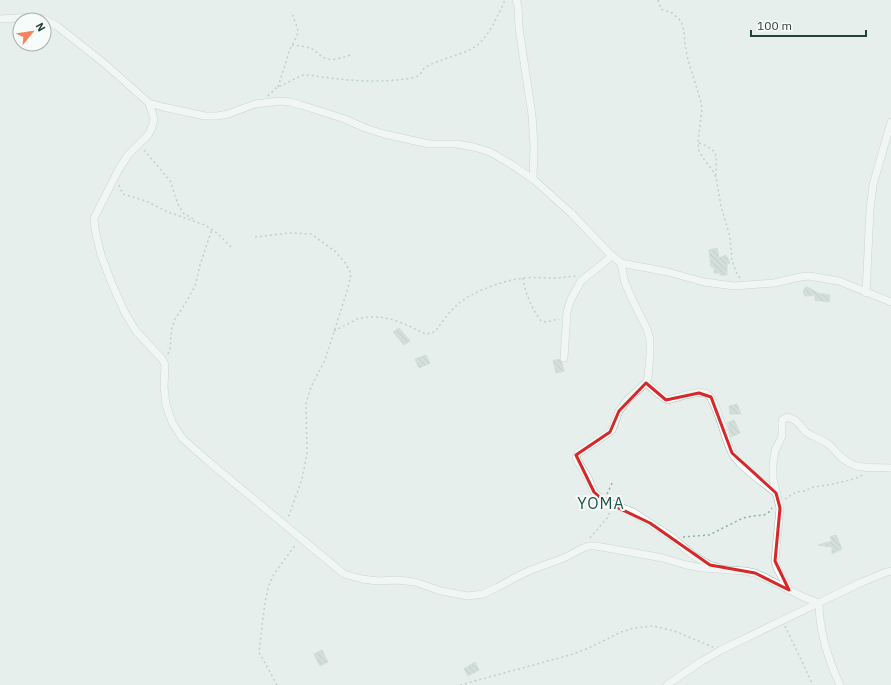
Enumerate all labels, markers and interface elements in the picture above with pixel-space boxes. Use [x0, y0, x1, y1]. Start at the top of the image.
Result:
north arrow [12, 12, 52, 52]
scale bar [751, 12, 866, 38]
text: 100 m [757, 18, 792, 33]
text: N [33, 20, 49, 34]
district label: YOMA [577, 493, 625, 513]

